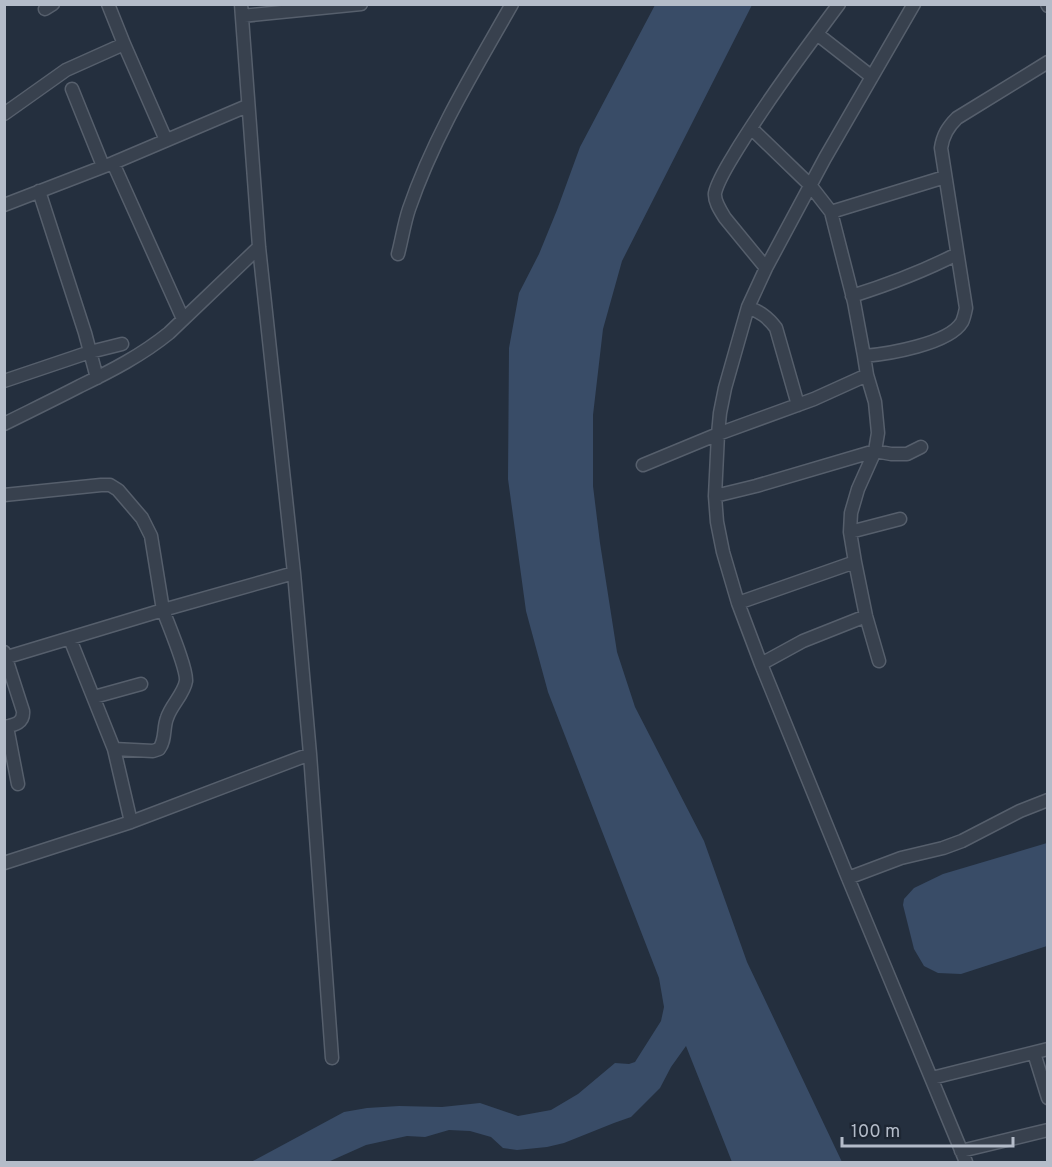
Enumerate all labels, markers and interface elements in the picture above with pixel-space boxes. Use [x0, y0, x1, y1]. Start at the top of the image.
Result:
scale bar [842, 1110, 1013, 1148]
text: 100 m [851, 1121, 900, 1144]

